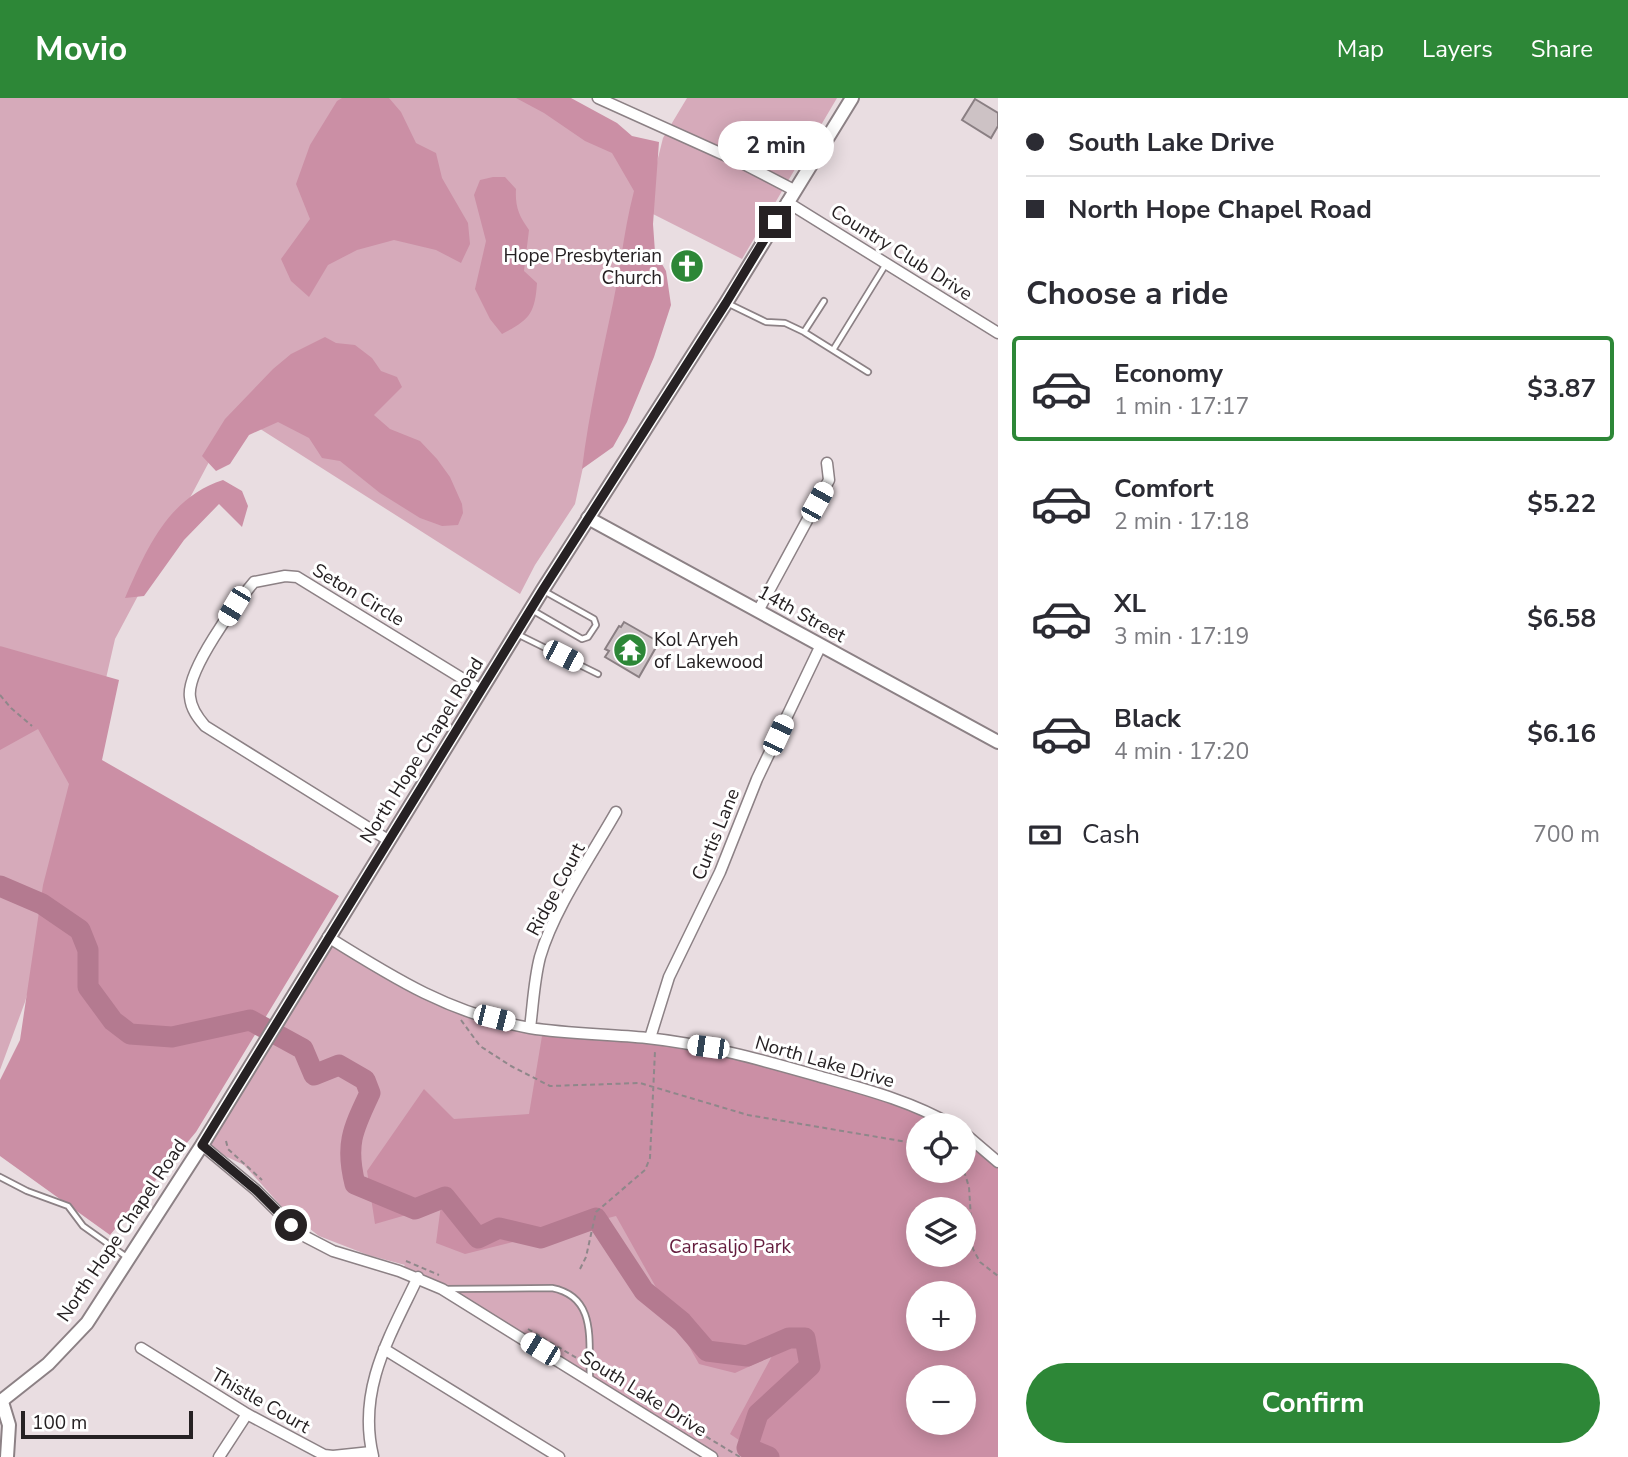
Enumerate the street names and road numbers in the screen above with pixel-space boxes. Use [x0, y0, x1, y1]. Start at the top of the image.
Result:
street label: Country Club Drive [826, 199, 977, 307]
street label: Seton Circle [308, 557, 409, 632]
street label: 14th Street [753, 579, 851, 649]
street label: North Hope Chapel Road [354, 653, 490, 849]
street label: Curtis Lane [686, 785, 746, 884]
street label: Ridge Court [521, 838, 591, 940]
street label: North Lake Drive [752, 1030, 897, 1094]
street label: North Hope Chapel Road [51, 1134, 193, 1327]
street label: South Lake Drive [575, 1344, 712, 1443]
street label: Thistle Court [206, 1362, 315, 1440]

